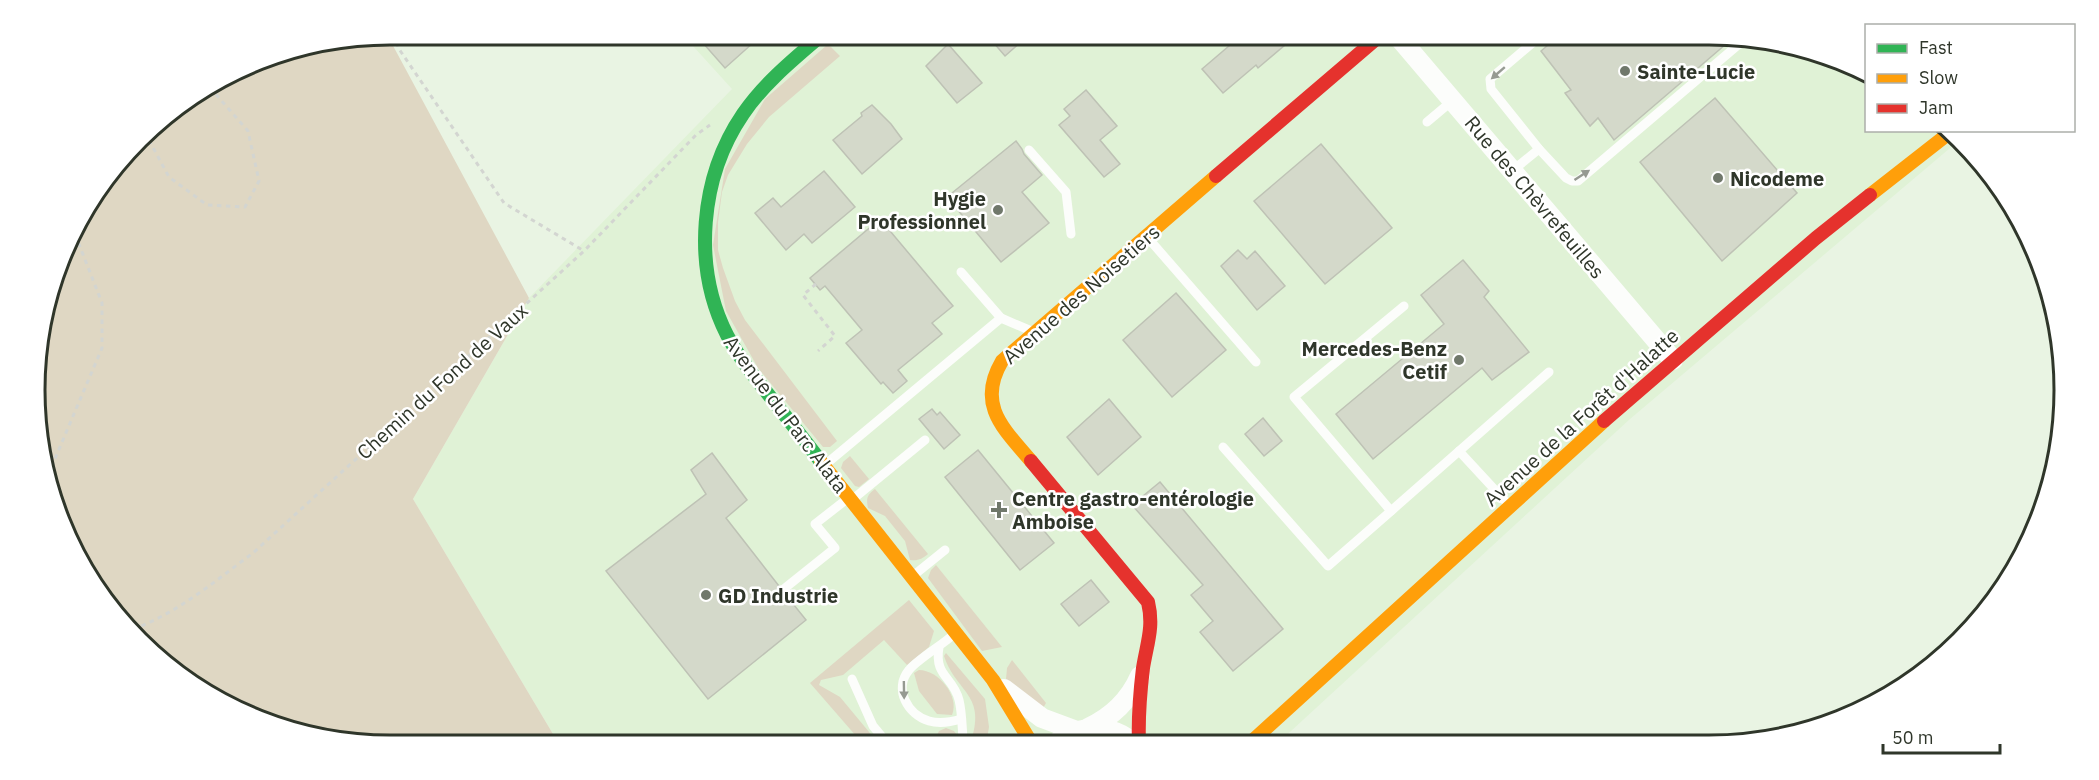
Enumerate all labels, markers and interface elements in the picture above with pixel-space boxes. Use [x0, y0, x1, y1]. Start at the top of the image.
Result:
legend [1865, 24, 2075, 132]
text: Fast [1919, 36, 1953, 59]
place label: Sainte-Lucie [1637, 58, 1755, 85]
marker: Sainte-Lucie [1618, 64, 1632, 78]
one-way arrow [1490, 66, 1506, 79]
text: Slow [1919, 66, 1958, 89]
text: Jam [1919, 96, 1954, 119]
street label: Rue des Chèvrefeuilles [1459, 110, 1611, 284]
place label: Nicodeme [1730, 165, 1824, 192]
one-way arrow [1574, 170, 1591, 181]
marker: Nicodeme [1711, 171, 1725, 185]
place label: Hygie Professionnel [857, 185, 986, 235]
marker: Hygie Professionnel [991, 203, 1005, 217]
street label: Avenue des Noisetiers [997, 218, 1165, 370]
street label: Chemin du Fond de Vaux [351, 297, 533, 465]
street label: Avenue de la Forêt d'Halatte [1478, 322, 1684, 512]
street label: Avenue du Parc Alata [718, 330, 854, 498]
place label: Mercedes-Benz Cetif [1302, 335, 1447, 385]
marker: Mercedes-Benz Cetif [1452, 353, 1466, 367]
place label: Centre gastro-entérologie Amboise [1012, 485, 1254, 535]
marker: Centre gastro-entérologie Amboise [990, 501, 1008, 519]
place label: GD Industrie [718, 582, 838, 609]
marker: GD Industrie [699, 588, 713, 602]
one-way arrow [900, 680, 909, 699]
scale bar [1883, 717, 2000, 755]
text: 50 m [1892, 726, 1934, 749]

